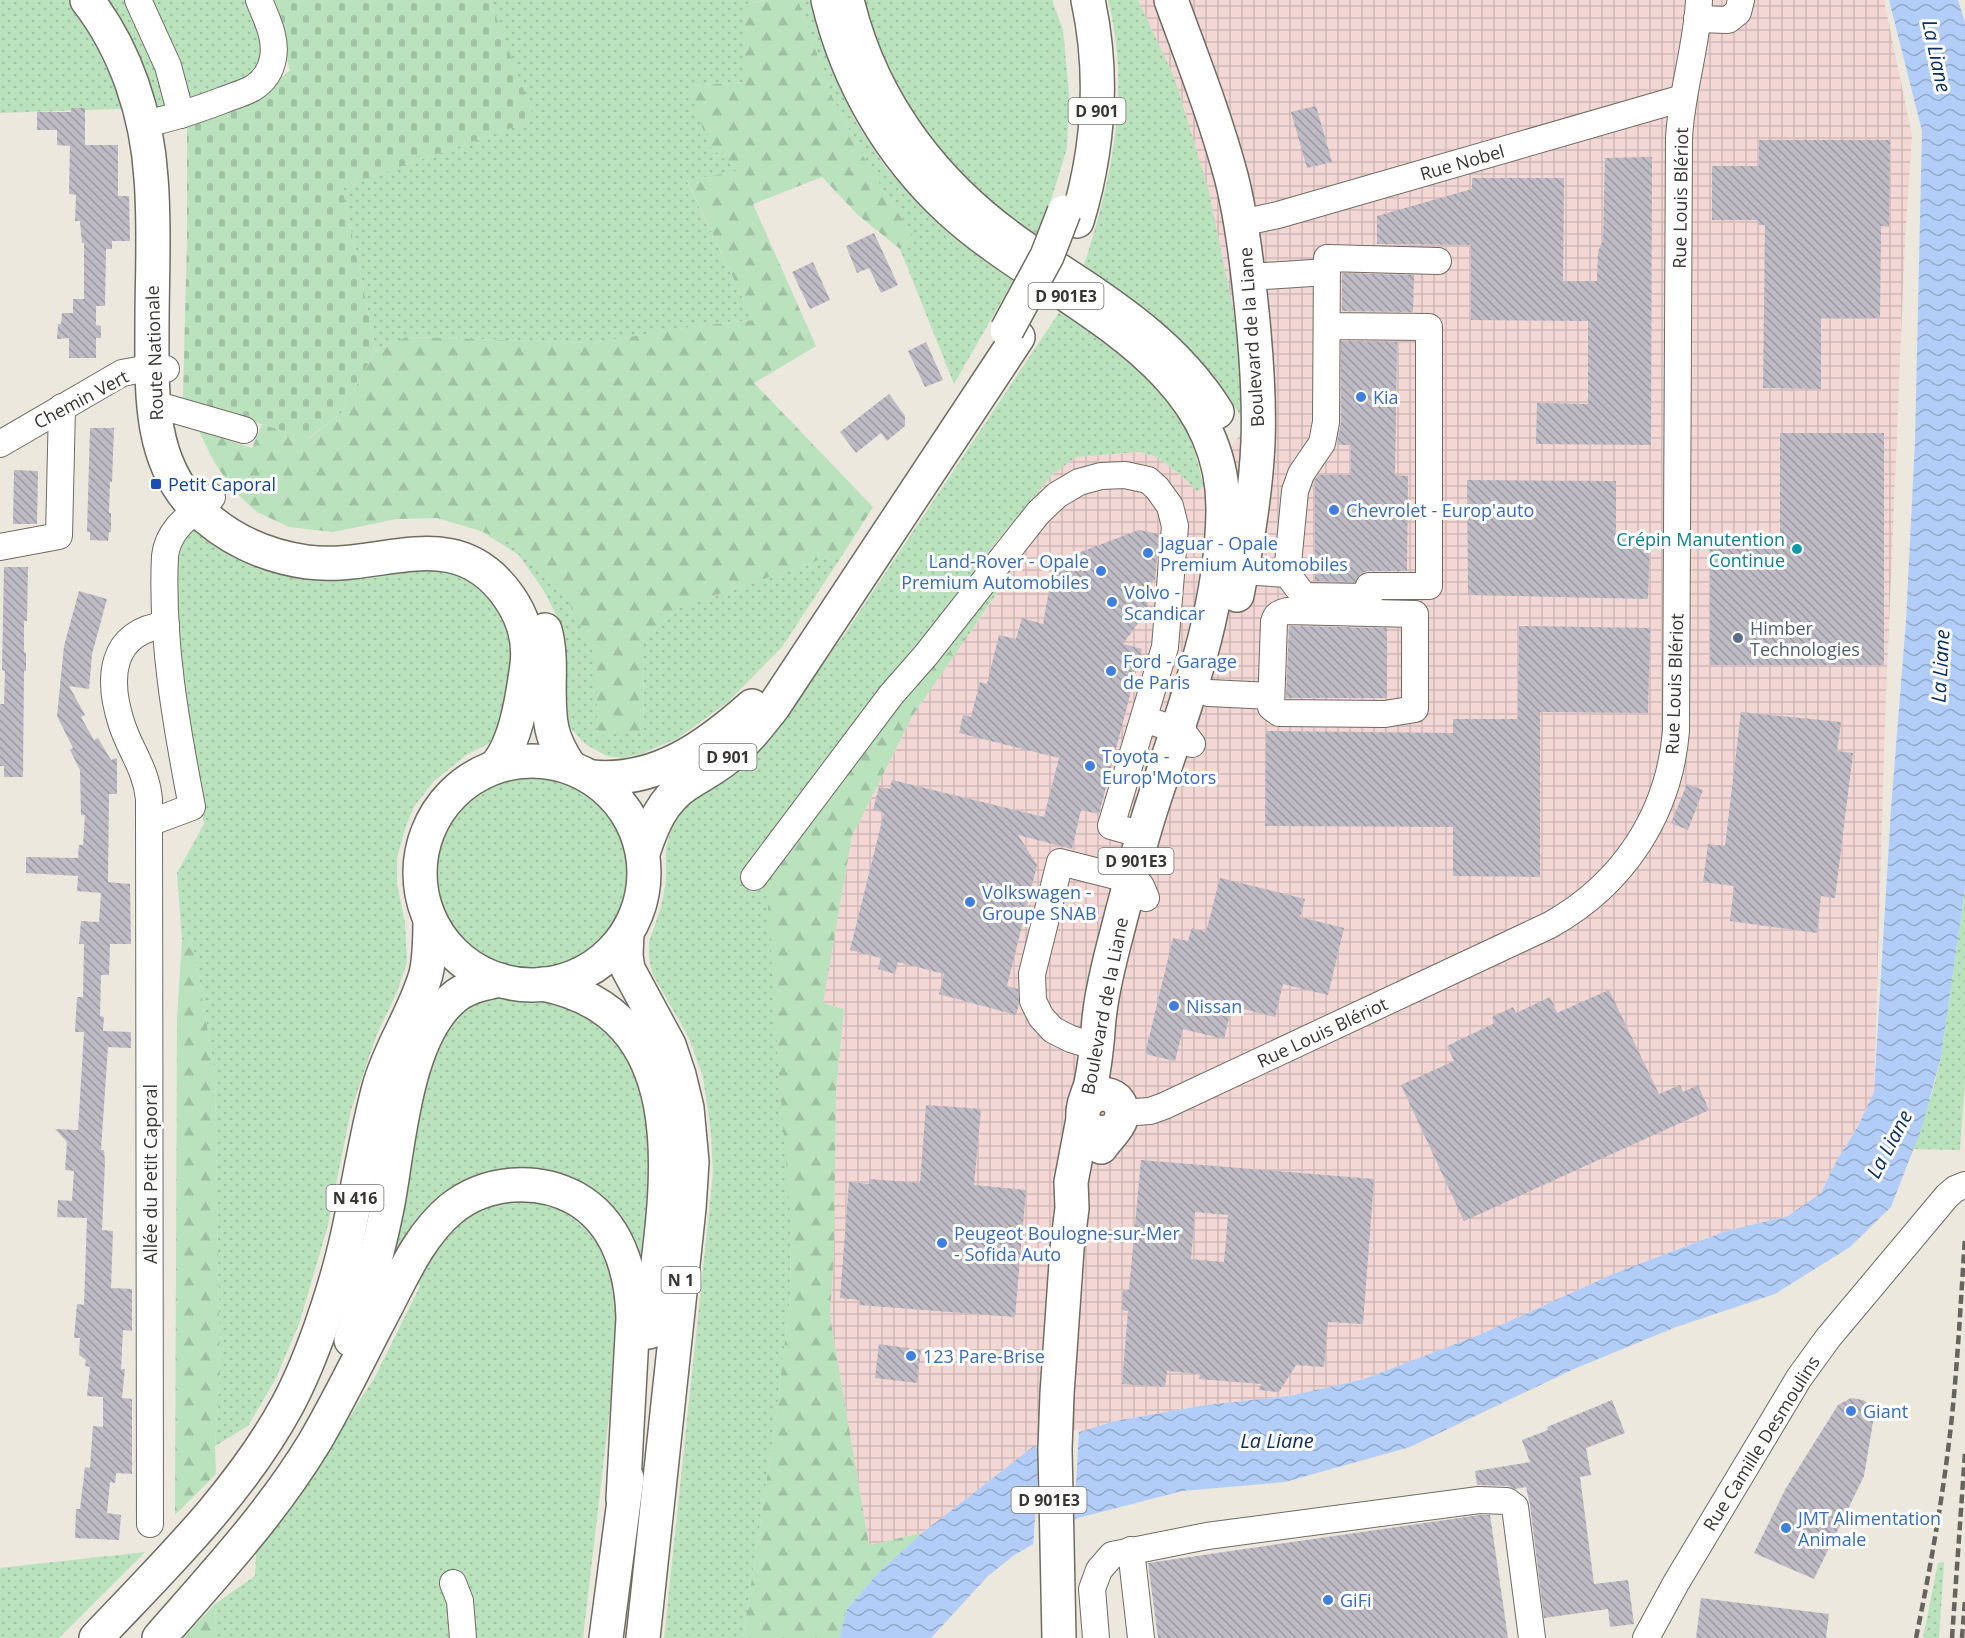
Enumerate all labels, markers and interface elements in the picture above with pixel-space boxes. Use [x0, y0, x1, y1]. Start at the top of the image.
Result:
water label: La Liane [1916, 17, 1958, 95]
road number: D 901 [1068, 98, 1126, 124]
street label: Rue Louis Blériot [1667, 127, 1693, 269]
street label: Rue Nobel [1417, 138, 1507, 186]
street label: Boulevard de la Liane [1233, 246, 1269, 428]
road number: D 901E3 [1028, 283, 1104, 309]
street label: Route Nationale [140, 285, 168, 421]
street label: Chemin Vert [29, 364, 133, 434]
place label: Kia [1373, 385, 1399, 409]
marker: Kia [1354, 390, 1368, 404]
place label: Petit Caporal [168, 472, 276, 496]
marker: Petit Caporal [149, 477, 163, 491]
place label: Chevrolet - Europ'auto [1346, 498, 1534, 522]
marker: Chevrolet - Europ'auto [1327, 503, 1341, 517]
place label: Crépin Manutention Continue [1616, 527, 1785, 572]
place label: Jaguar - Opale Premium Automobiles [1158, 531, 1348, 576]
marker: Crépin Manutention Continue [1790, 542, 1804, 556]
marker: Jaguar - Opale Premium Automobiles [1141, 546, 1155, 560]
place label: Land-Rover - Opale Premium Automobiles [901, 549, 1089, 594]
marker: Land-Rover - Opale Premium Automobiles [1094, 564, 1108, 578]
place label: Volvo - Scandicar [1124, 580, 1206, 625]
marker: Volvo - Scandicar [1105, 595, 1119, 609]
street label: Rue Louis Blériot [1660, 613, 1688, 755]
place label: Himber Technologies [1750, 616, 1860, 661]
water label: La Liane [1925, 629, 1955, 703]
marker: Himber Technologies [1731, 631, 1745, 645]
place label: Ford - Garage de Paris [1123, 649, 1237, 694]
marker: Ford - Garage de Paris [1104, 664, 1118, 678]
road number: D 901 [700, 744, 756, 770]
place label: Toyota - Europ'Motors [1102, 744, 1216, 789]
marker: Toyota - Europ'Motors [1083, 759, 1097, 773]
road number: D 901E3 [1098, 848, 1174, 874]
place label: Volkswagen - Groupe SNAB [982, 880, 1097, 925]
marker: Volkswagen - Groupe SNAB [963, 895, 977, 909]
street label: Boulevard de la Liane [1075, 915, 1133, 1097]
street label: Rue Louis Blériot [1253, 991, 1391, 1073]
place label: Nissan [1186, 994, 1242, 1018]
marker: Nissan [1167, 999, 1181, 1013]
street label: Allée du Petit Caporal [138, 1084, 162, 1264]
water label: La Liane [1860, 1105, 1918, 1183]
road number: N 416 [326, 1185, 384, 1211]
place label: Peugeot Boulogne-sur-Mer - Sofida Auto [954, 1221, 1180, 1266]
marker: Peugeot Boulogne-sur-Mer - Sofida Auto [935, 1236, 949, 1250]
road number: N 1 [662, 1267, 700, 1293]
place label: 123 Pare-Brise [923, 1344, 1045, 1368]
marker: 123 Pare-Brise [904, 1349, 918, 1363]
street label: Rue Camille Desmoulins [1697, 1351, 1825, 1535]
place label: Giant [1863, 1399, 1908, 1423]
marker: Giant [1844, 1404, 1858, 1418]
water label: La Liane [1240, 1427, 1314, 1454]
road number: D 901E3 [1012, 1487, 1086, 1513]
place label: JMT Alimentation Animale [1796, 1506, 1941, 1551]
marker: JMT Alimentation Animale [1779, 1521, 1793, 1535]
place label: GiFi [1340, 1588, 1371, 1612]
marker: GiFi [1321, 1593, 1335, 1607]

